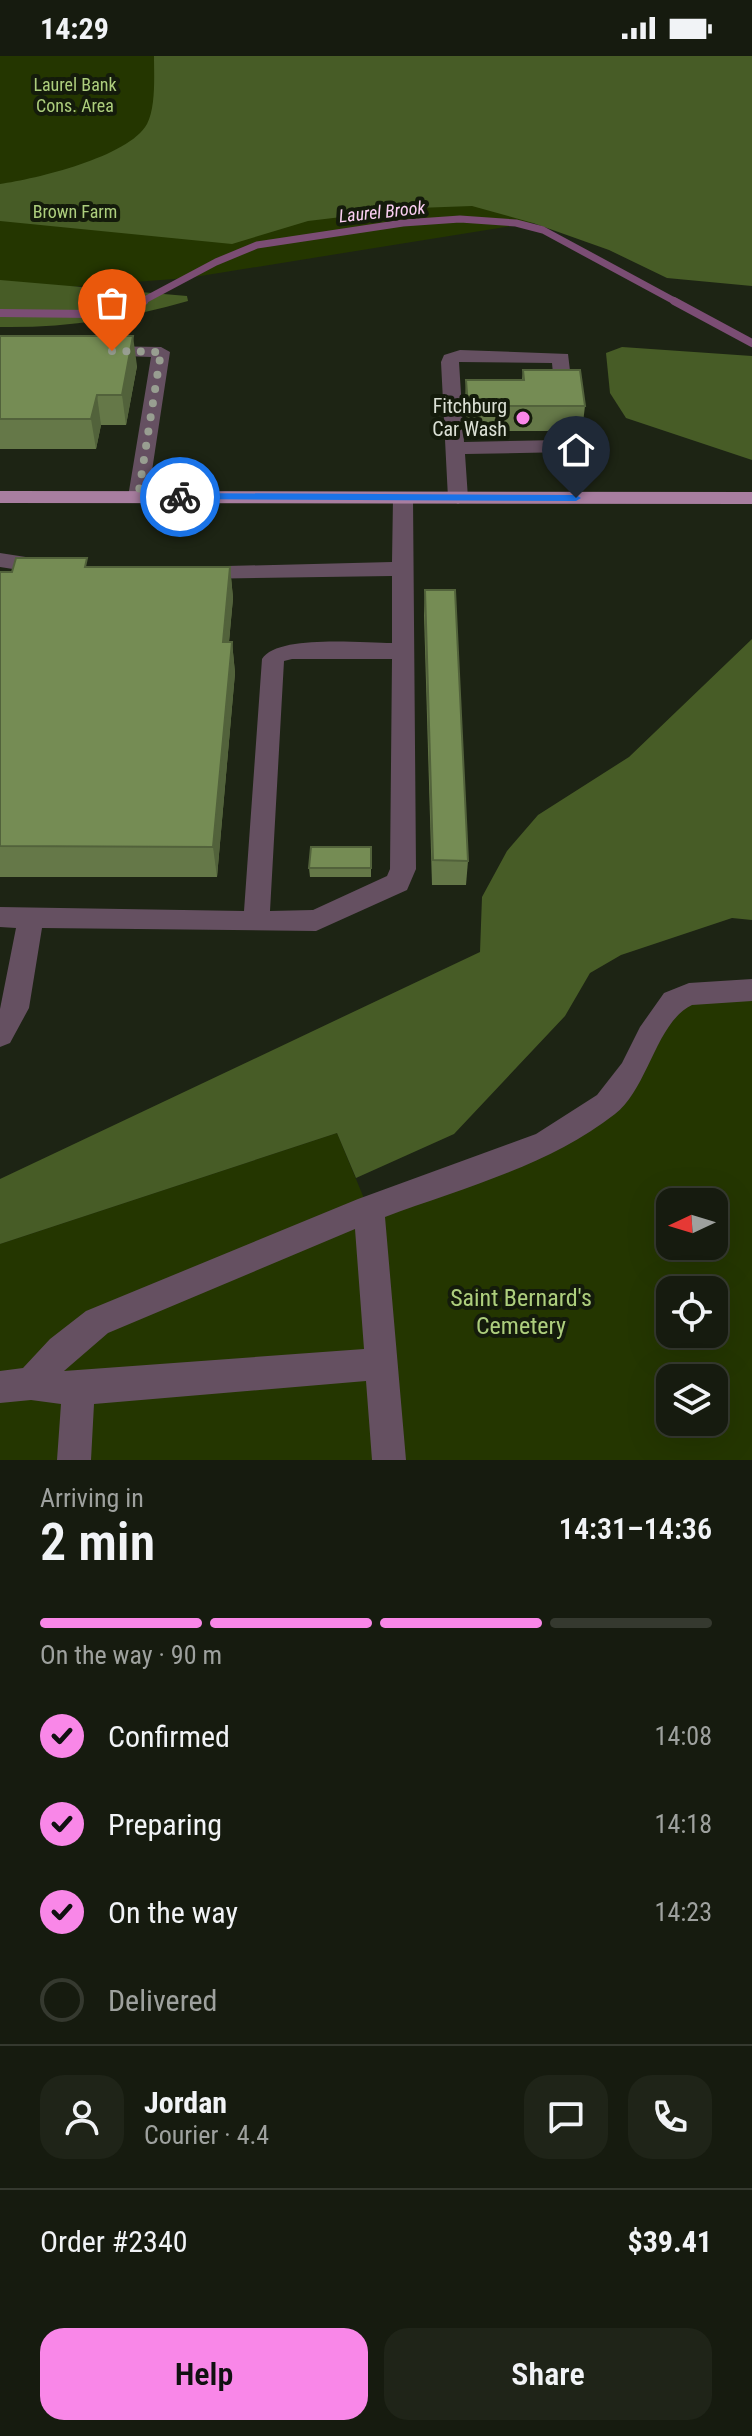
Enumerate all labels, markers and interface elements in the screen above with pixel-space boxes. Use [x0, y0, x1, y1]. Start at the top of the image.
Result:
text: 14:29 [40, 11, 109, 46]
park label: Laurel Bank Cons. Area [33, 74, 117, 116]
water label: Laurel Brook [338, 196, 427, 226]
park label: Brown Farm [33, 201, 117, 222]
pin [78, 269, 146, 351]
icon: bag [90, 281, 134, 325]
place label: Fitchburg Car Wash [432, 394, 507, 441]
marker: Fitchburg Car Wash [514, 409, 532, 427]
pin [542, 416, 610, 498]
icon: home [554, 428, 598, 472]
courier [140, 457, 220, 537]
icon: bike [158, 475, 202, 519]
north arrow [656, 1188, 728, 1260]
map controls [656, 1188, 728, 1436]
button: locate [656, 1276, 728, 1348]
park label: Saint Bernard's Cemetery [450, 1284, 592, 1340]
button: layers [656, 1364, 728, 1436]
text: Arriving in [40, 1483, 144, 1513]
text: 14:31–14:36 [559, 1511, 712, 1546]
text: 2 min [40, 1512, 155, 1573]
text: On the way · 90 m [40, 1640, 222, 1670]
icon: check [40, 1714, 84, 1758]
text: Confirmed [108, 1719, 230, 1754]
text: 14:08 [655, 1721, 712, 1751]
icon: check [40, 1802, 84, 1846]
text: Preparing [108, 1807, 222, 1842]
text: 14:18 [655, 1809, 712, 1839]
icon: check [40, 1890, 84, 1934]
text: On the way [108, 1895, 238, 1930]
text: 14:23 [655, 1897, 712, 1927]
text: Delivered [108, 1983, 217, 2018]
button: person [40, 2075, 124, 2159]
button: chat [524, 2075, 608, 2159]
button: phone [628, 2075, 712, 2159]
text: Jordan [144, 2085, 227, 2120]
text: Courier · 4.4 [144, 2120, 269, 2150]
text: Order #2340 [40, 2224, 188, 2259]
text: $39.41 [627, 2224, 712, 2259]
button: Help [40, 2328, 368, 2420]
button: Share [384, 2328, 712, 2420]

